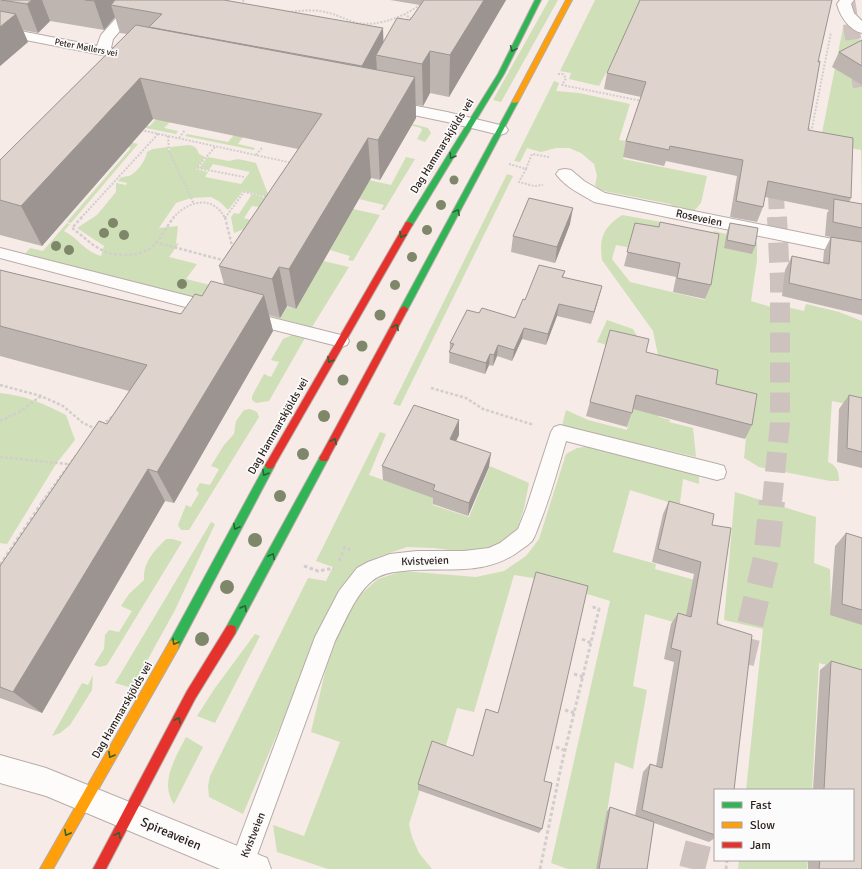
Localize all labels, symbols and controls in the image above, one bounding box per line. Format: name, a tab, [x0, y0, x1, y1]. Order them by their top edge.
street label: Peter Møllers vei	[54, 37, 118, 59]
one-way arrow	[510, 45, 518, 53]
street label: Dag Hammarskjölds vei	[407, 96, 477, 196]
one-way arrow	[449, 152, 456, 159]
street label: Roseveien	[675, 207, 723, 229]
one-way arrow	[452, 209, 459, 216]
one-way arrow	[400, 231, 407, 238]
one-way arrow	[391, 323, 398, 331]
one-way arrow	[328, 356, 335, 363]
street label: Dag Hammarskjölds vei	[245, 375, 311, 477]
one-way arrow	[330, 438, 337, 445]
one-way arrow	[263, 469, 270, 476]
one-way arrow	[233, 523, 241, 530]
one-way arrow	[268, 552, 275, 560]
street label: Kvistveien	[401, 554, 449, 568]
one-way arrow	[239, 605, 247, 612]
one-way arrow	[173, 638, 180, 645]
street label: Dag Hammarskjölds vei	[89, 659, 155, 761]
one-way arrow	[173, 716, 181, 724]
one-way arrow	[108, 751, 115, 758]
legend	[714, 789, 854, 861]
text: Fast	[750, 798, 771, 813]
street label: Kvistveien	[238, 810, 268, 860]
street label: Spireaveien	[138, 814, 204, 854]
text: Slow	[750, 818, 775, 833]
one-way arrow	[64, 829, 71, 836]
one-way arrow	[113, 831, 120, 839]
text: Jam	[750, 838, 771, 853]

